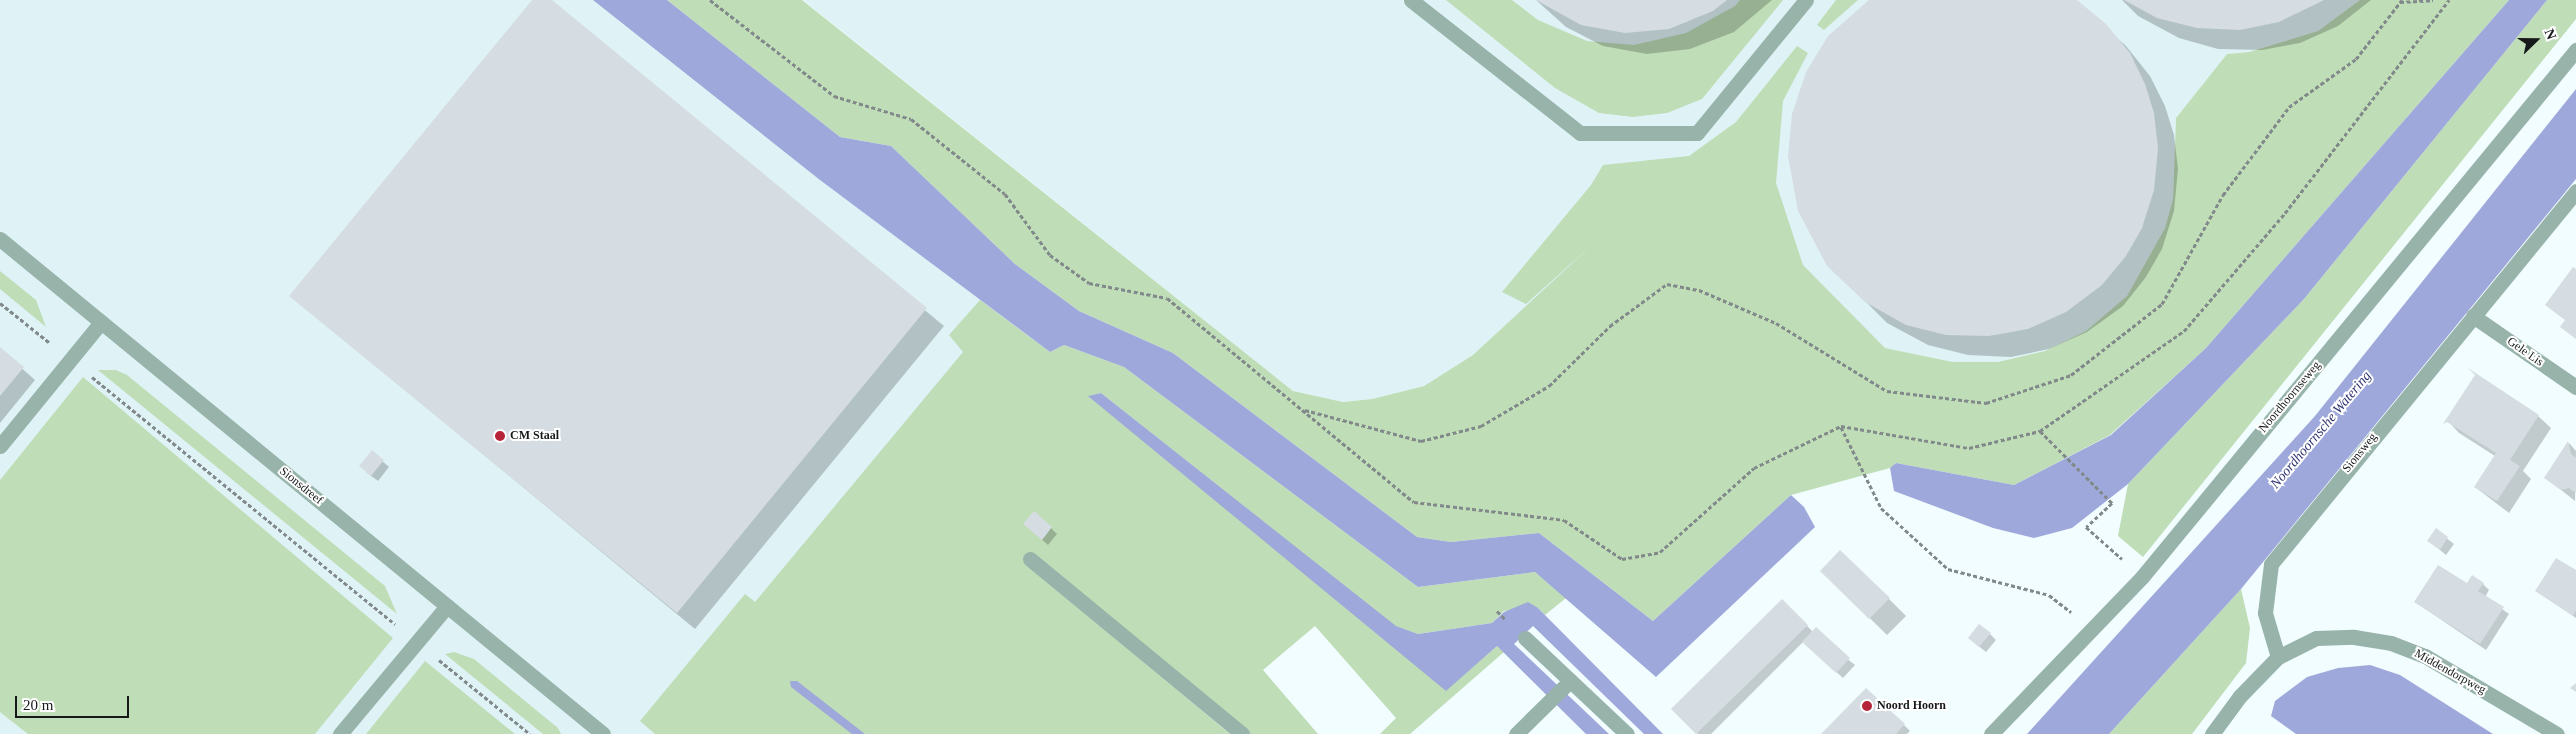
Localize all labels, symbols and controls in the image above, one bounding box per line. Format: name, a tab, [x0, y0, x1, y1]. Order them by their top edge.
north arrow	[2511, 15, 2561, 65]
text: N	[2542, 27, 2559, 42]
street label: Gele Lis	[2504, 334, 2546, 370]
street label: Noordhoornseweg	[2256, 358, 2324, 436]
water label: Noordhoornsche Watering	[2267, 368, 2375, 492]
place label: CM Staal	[510, 429, 559, 443]
marker: CM Staal	[494, 430, 506, 442]
street label: Sionsweg	[2340, 430, 2380, 476]
street label: Sionsdreef	[277, 464, 325, 508]
street label: Middendorpweg	[2412, 646, 2488, 698]
scale bar	[18, 686, 131, 718]
text: 20 m	[23, 697, 53, 713]
place label: Noord Hoorn	[1877, 699, 1946, 713]
marker: Noord Hoorn	[1861, 700, 1873, 712]

